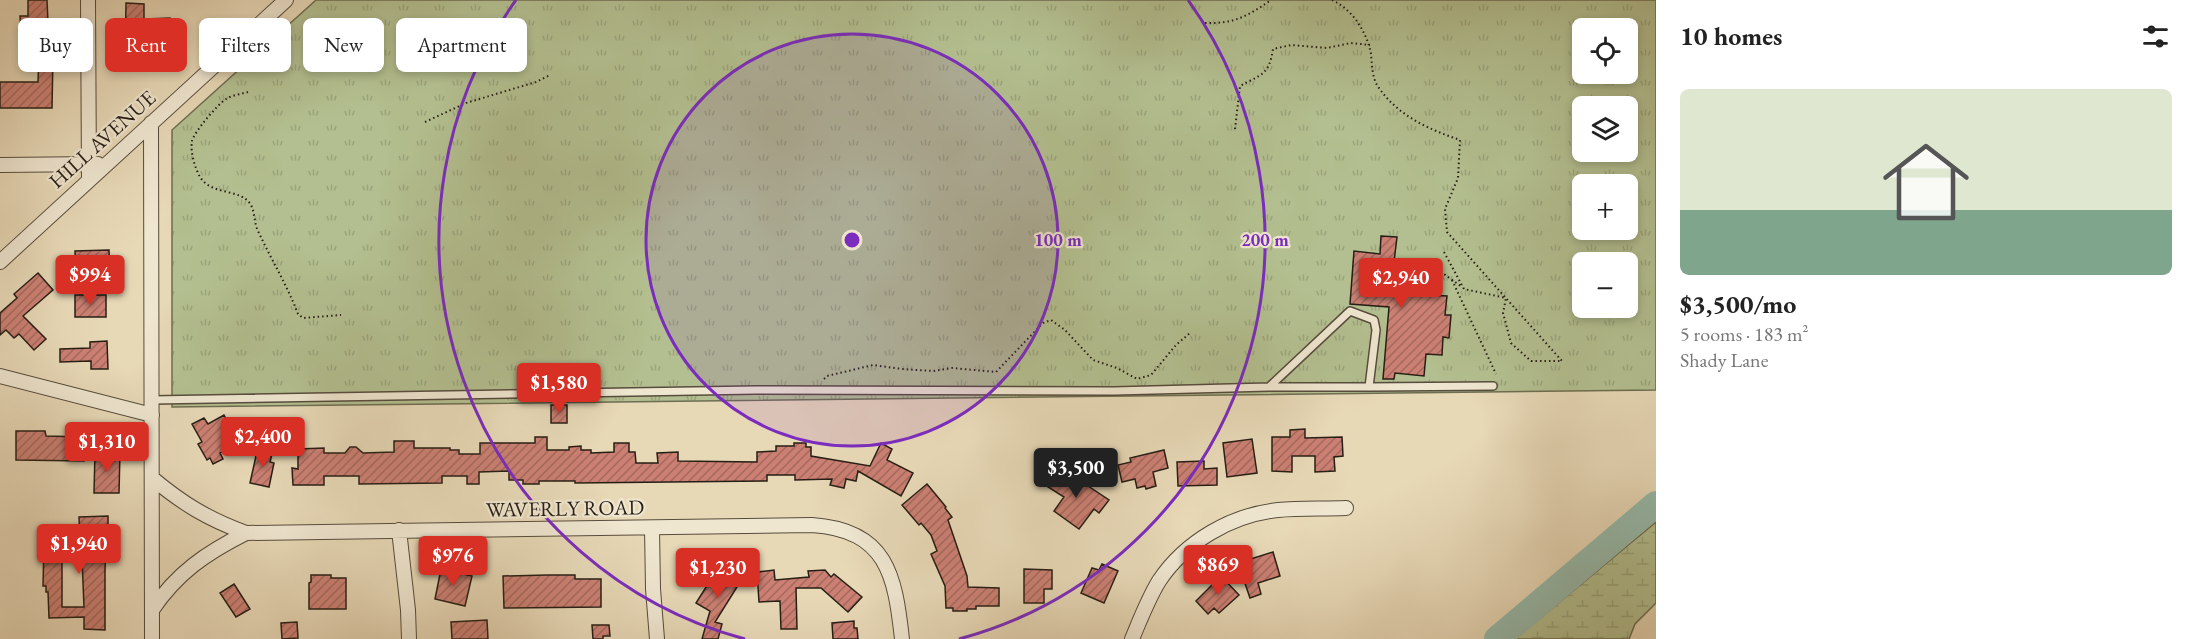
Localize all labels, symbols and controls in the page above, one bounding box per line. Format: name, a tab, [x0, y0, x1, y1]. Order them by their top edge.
chip: Buy	[18, 18, 93, 72]
chip: Rent	[105, 18, 187, 72]
chip: Filters	[199, 18, 291, 72]
chip: New	[303, 18, 384, 72]
chip: Apartment	[396, 18, 527, 72]
map controls	[1572, 18, 1638, 318]
button: locate	[1572, 18, 1638, 84]
text: 10 homes	[1680, 19, 1782, 53]
icon: filters	[2139, 20, 2172, 53]
street label: HILL AVENUE	[43, 84, 161, 194]
button: layers	[1572, 96, 1638, 162]
icon: home	[1872, 128, 1980, 236]
button: +	[1572, 174, 1638, 240]
text: 100 m	[1034, 228, 1082, 251]
text: 200 m	[1241, 228, 1289, 251]
centre of rings	[842, 230, 862, 250]
button: −	[1572, 252, 1638, 318]
pin: $994	[54, 255, 126, 306]
pin: $2,940	[1352, 258, 1450, 309]
text: $994	[70, 261, 110, 287]
text: $2,940	[1373, 264, 1429, 290]
text: $3,500/mo	[1680, 287, 1796, 321]
text: 5 rooms · 183 m²	[1680, 321, 1808, 347]
text: Shady Lane	[1680, 347, 1768, 373]
pin: $1,580	[510, 363, 608, 414]
text: $1,580	[531, 369, 587, 395]
pin: $2,400	[214, 417, 312, 468]
pin: $1,310	[58, 422, 156, 473]
text: $2,400	[235, 423, 291, 449]
text: $1,310	[79, 428, 135, 454]
pin: $3,500	[1027, 448, 1125, 499]
text: $3,500	[1048, 454, 1104, 480]
street label: WAVERLY ROAD	[486, 493, 645, 523]
pin: $1,940	[30, 524, 128, 575]
text: $1,940	[51, 530, 107, 556]
pin: $976	[417, 536, 489, 587]
text: $976	[433, 542, 473, 568]
pin: $869	[1182, 545, 1254, 596]
pin: $1,230	[669, 548, 767, 599]
text: $869	[1198, 551, 1238, 577]
text: $1,230	[690, 554, 746, 580]

